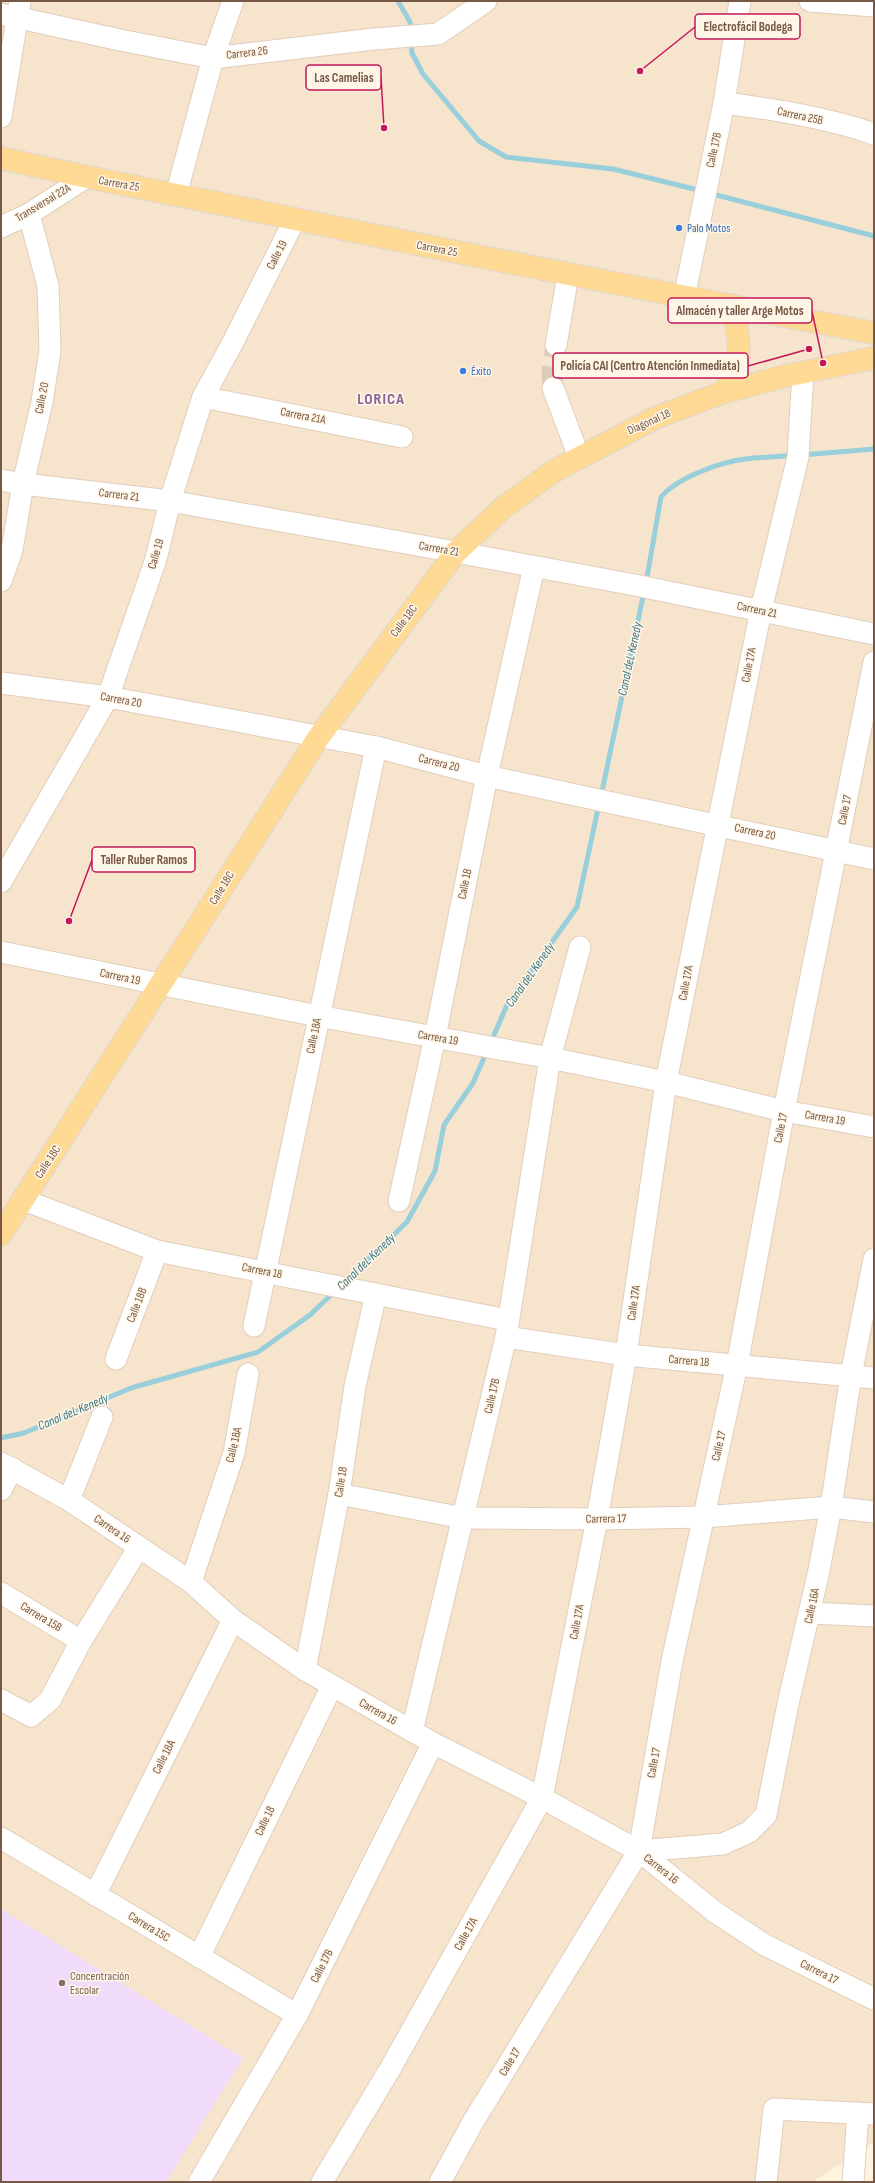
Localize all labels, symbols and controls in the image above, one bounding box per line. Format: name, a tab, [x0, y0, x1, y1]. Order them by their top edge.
callout: Electrofácil Bodega	[695, 14, 800, 39]
text: Electrofácil Bodega	[704, 19, 792, 35]
street label: Carrera 26	[225, 43, 269, 63]
callout: Las Camelias	[306, 65, 381, 90]
text: Las Camelias	[314, 70, 374, 86]
street label: Carrera 25B	[776, 104, 824, 128]
street label: Calle 17B	[703, 131, 725, 169]
street label: Carrera 25	[97, 173, 141, 195]
street label: Transversal 22A	[13, 180, 74, 225]
place label: Palo Motos	[687, 221, 731, 236]
marker: Palo Motos	[674, 223, 684, 233]
street label: Calle 19	[263, 238, 291, 272]
street label: Carrera 25	[415, 238, 459, 260]
callout: Almacén y taller Arge Motos	[668, 298, 812, 323]
text: Almacén y taller Arge Motos	[675, 303, 804, 319]
callout: Policía CAI (Centro Atención Inmediata)	[553, 353, 748, 378]
text: Policía CAI (Centro Atención Inmediata)	[560, 358, 740, 374]
place label: Éxito	[471, 364, 491, 379]
marker: Éxito	[458, 366, 468, 376]
street label: Calle 20	[32, 381, 52, 415]
district label: LORICA	[357, 390, 405, 409]
street label: Carrera 21A	[279, 404, 328, 428]
street label: Diagonal 18	[625, 406, 673, 438]
street label: Carrera 21	[98, 485, 141, 505]
street label: Calle 19	[145, 537, 167, 571]
street label: Carrera 21	[418, 538, 461, 560]
street label: Carrera 21	[736, 598, 779, 622]
street label: Calle 18C	[387, 602, 421, 640]
water label: Canal deL Kenedy	[614, 620, 646, 697]
street label: Calle 17A	[738, 645, 760, 684]
street label: Carrera 20	[99, 689, 143, 711]
street label: Carrera 20	[417, 751, 461, 775]
street label: Calle 17	[835, 793, 855, 826]
street label: Carrera 20	[733, 820, 777, 844]
callout: Taller Ruber Ramos	[92, 847, 195, 872]
text: Taller Ruber Ramos	[100, 852, 188, 868]
street label: Calle 18	[455, 867, 475, 901]
street label: Calle 18C	[206, 868, 238, 908]
water label: Canal deL Kenedy	[502, 939, 559, 1010]
street label: Calle 17A	[675, 963, 697, 1002]
street label: Carrera 19	[98, 965, 142, 989]
street label: Calle 18A	[303, 1016, 325, 1055]
street label: Carrera 19	[416, 1027, 460, 1049]
street label: Carrera 19	[803, 1107, 847, 1129]
street label: Calle 17	[771, 1111, 791, 1144]
street label: Calle 18C	[32, 1142, 64, 1181]
water label: Canal deL Kenedy	[333, 1229, 399, 1294]
street label: Carrera 18	[240, 1260, 284, 1282]
street label: Calle 17A	[624, 1284, 644, 1322]
street label: Calle 18B	[124, 1285, 150, 1325]
street label: Carrera 18	[668, 1352, 710, 1370]
street label: Calle 17B	[481, 1377, 503, 1415]
water label: Canal deL Kenedy	[35, 1390, 112, 1434]
street label: Calle 18A	[223, 1425, 246, 1464]
street label: Calle 17	[708, 1429, 730, 1463]
street label: Calle 18	[331, 1466, 351, 1498]
street label: Carrera 16	[91, 1511, 133, 1547]
street label: Carrera 17	[586, 1511, 627, 1527]
street label: Calle 16A	[801, 1586, 823, 1625]
street label: Carrera 15B	[17, 1599, 65, 1635]
street label: Calle 17A	[566, 1602, 588, 1641]
street label: Carrera 16	[356, 1696, 400, 1728]
street label: Calle 18A	[149, 1737, 179, 1776]
street label: Calle 17	[644, 1747, 664, 1779]
street label: Calle 18	[251, 1804, 279, 1838]
street label: Carrera 16	[640, 1850, 682, 1888]
street label: Carrera 15C	[125, 1909, 173, 1945]
street label: Calle 17A	[451, 1914, 482, 1953]
street label: Calle 17B	[307, 1947, 337, 1985]
street label: Carrera 17	[798, 1956, 841, 1988]
place label: Concentración Escolar	[70, 1969, 129, 1998]
marker: Concentración Escolar	[57, 1978, 67, 1988]
street label: Calle 17	[496, 2045, 524, 2079]

